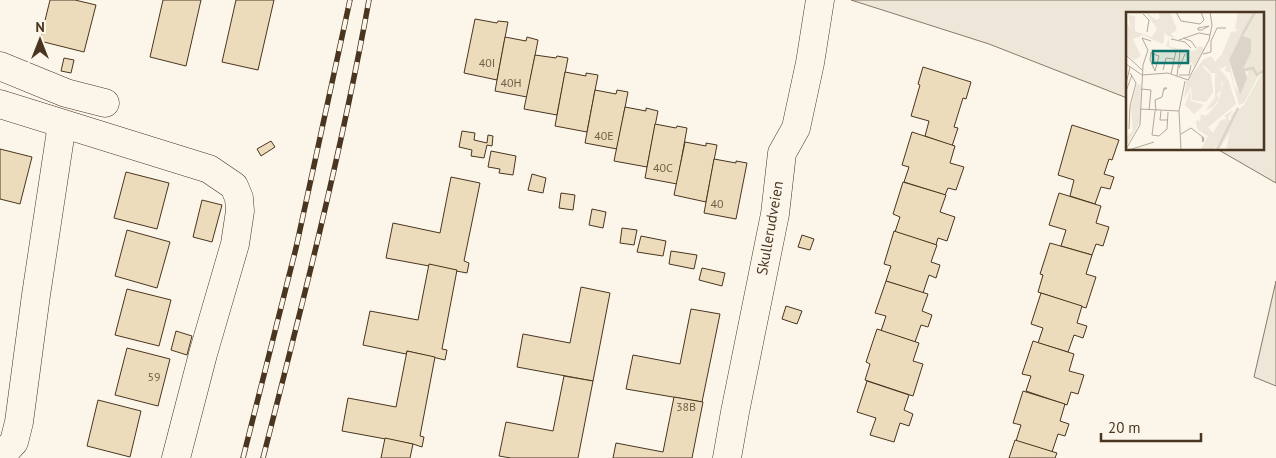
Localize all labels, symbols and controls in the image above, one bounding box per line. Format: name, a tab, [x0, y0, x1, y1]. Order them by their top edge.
inset map	[1126, 12, 1264, 150]
north arrow	[15, 15, 65, 65]
text: N	[35, 18, 45, 36]
house number: 40I	[479, 55, 495, 70]
house number: 40H	[500, 75, 522, 90]
house number: 40E	[594, 128, 614, 143]
house number: 40C	[653, 160, 673, 175]
street label: Skullerudveien	[752, 179, 787, 277]
house number: 40	[710, 196, 724, 211]
house number: 59	[147, 369, 161, 384]
house number: 38B	[676, 399, 696, 414]
scale bar	[1101, 410, 1201, 442]
text: 20 m	[1108, 418, 1141, 437]

